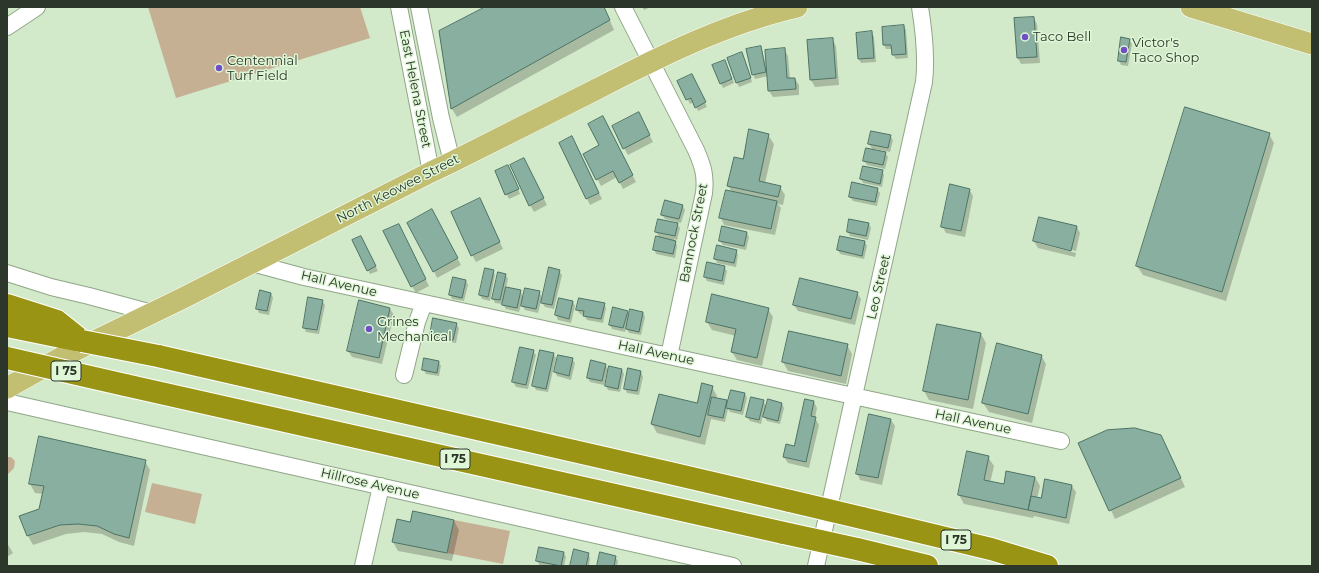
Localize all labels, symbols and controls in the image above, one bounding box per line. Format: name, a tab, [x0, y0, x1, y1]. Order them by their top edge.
street label: East Helena Street	[396, 29, 434, 149]
place label: Taco Bell	[1033, 29, 1091, 45]
marker: Taco Bell	[1020, 32, 1030, 42]
place label: Victor's Taco Shop	[1132, 35, 1199, 66]
marker: Victor's Taco Shop	[1119, 45, 1129, 55]
place label: Centennial Turf Field	[227, 53, 298, 84]
marker: Centennial Turf Field	[214, 63, 224, 73]
street label: North Keowee Street	[334, 151, 462, 227]
street label: Bannock Street	[677, 182, 711, 284]
street label: Leo Street	[864, 253, 894, 321]
street label: Hall Avenue	[299, 268, 379, 300]
place label: Grines Mechanical	[377, 314, 452, 345]
marker: Grines Mechanical	[364, 324, 374, 334]
street label: Hall Avenue	[616, 337, 696, 369]
road number: I 75	[51, 361, 81, 381]
street label: Hall Avenue	[933, 406, 1013, 438]
road number: I 75	[440, 449, 470, 469]
street label: Hillrose Avenue	[319, 465, 421, 503]
road number: I 75	[941, 530, 971, 550]

